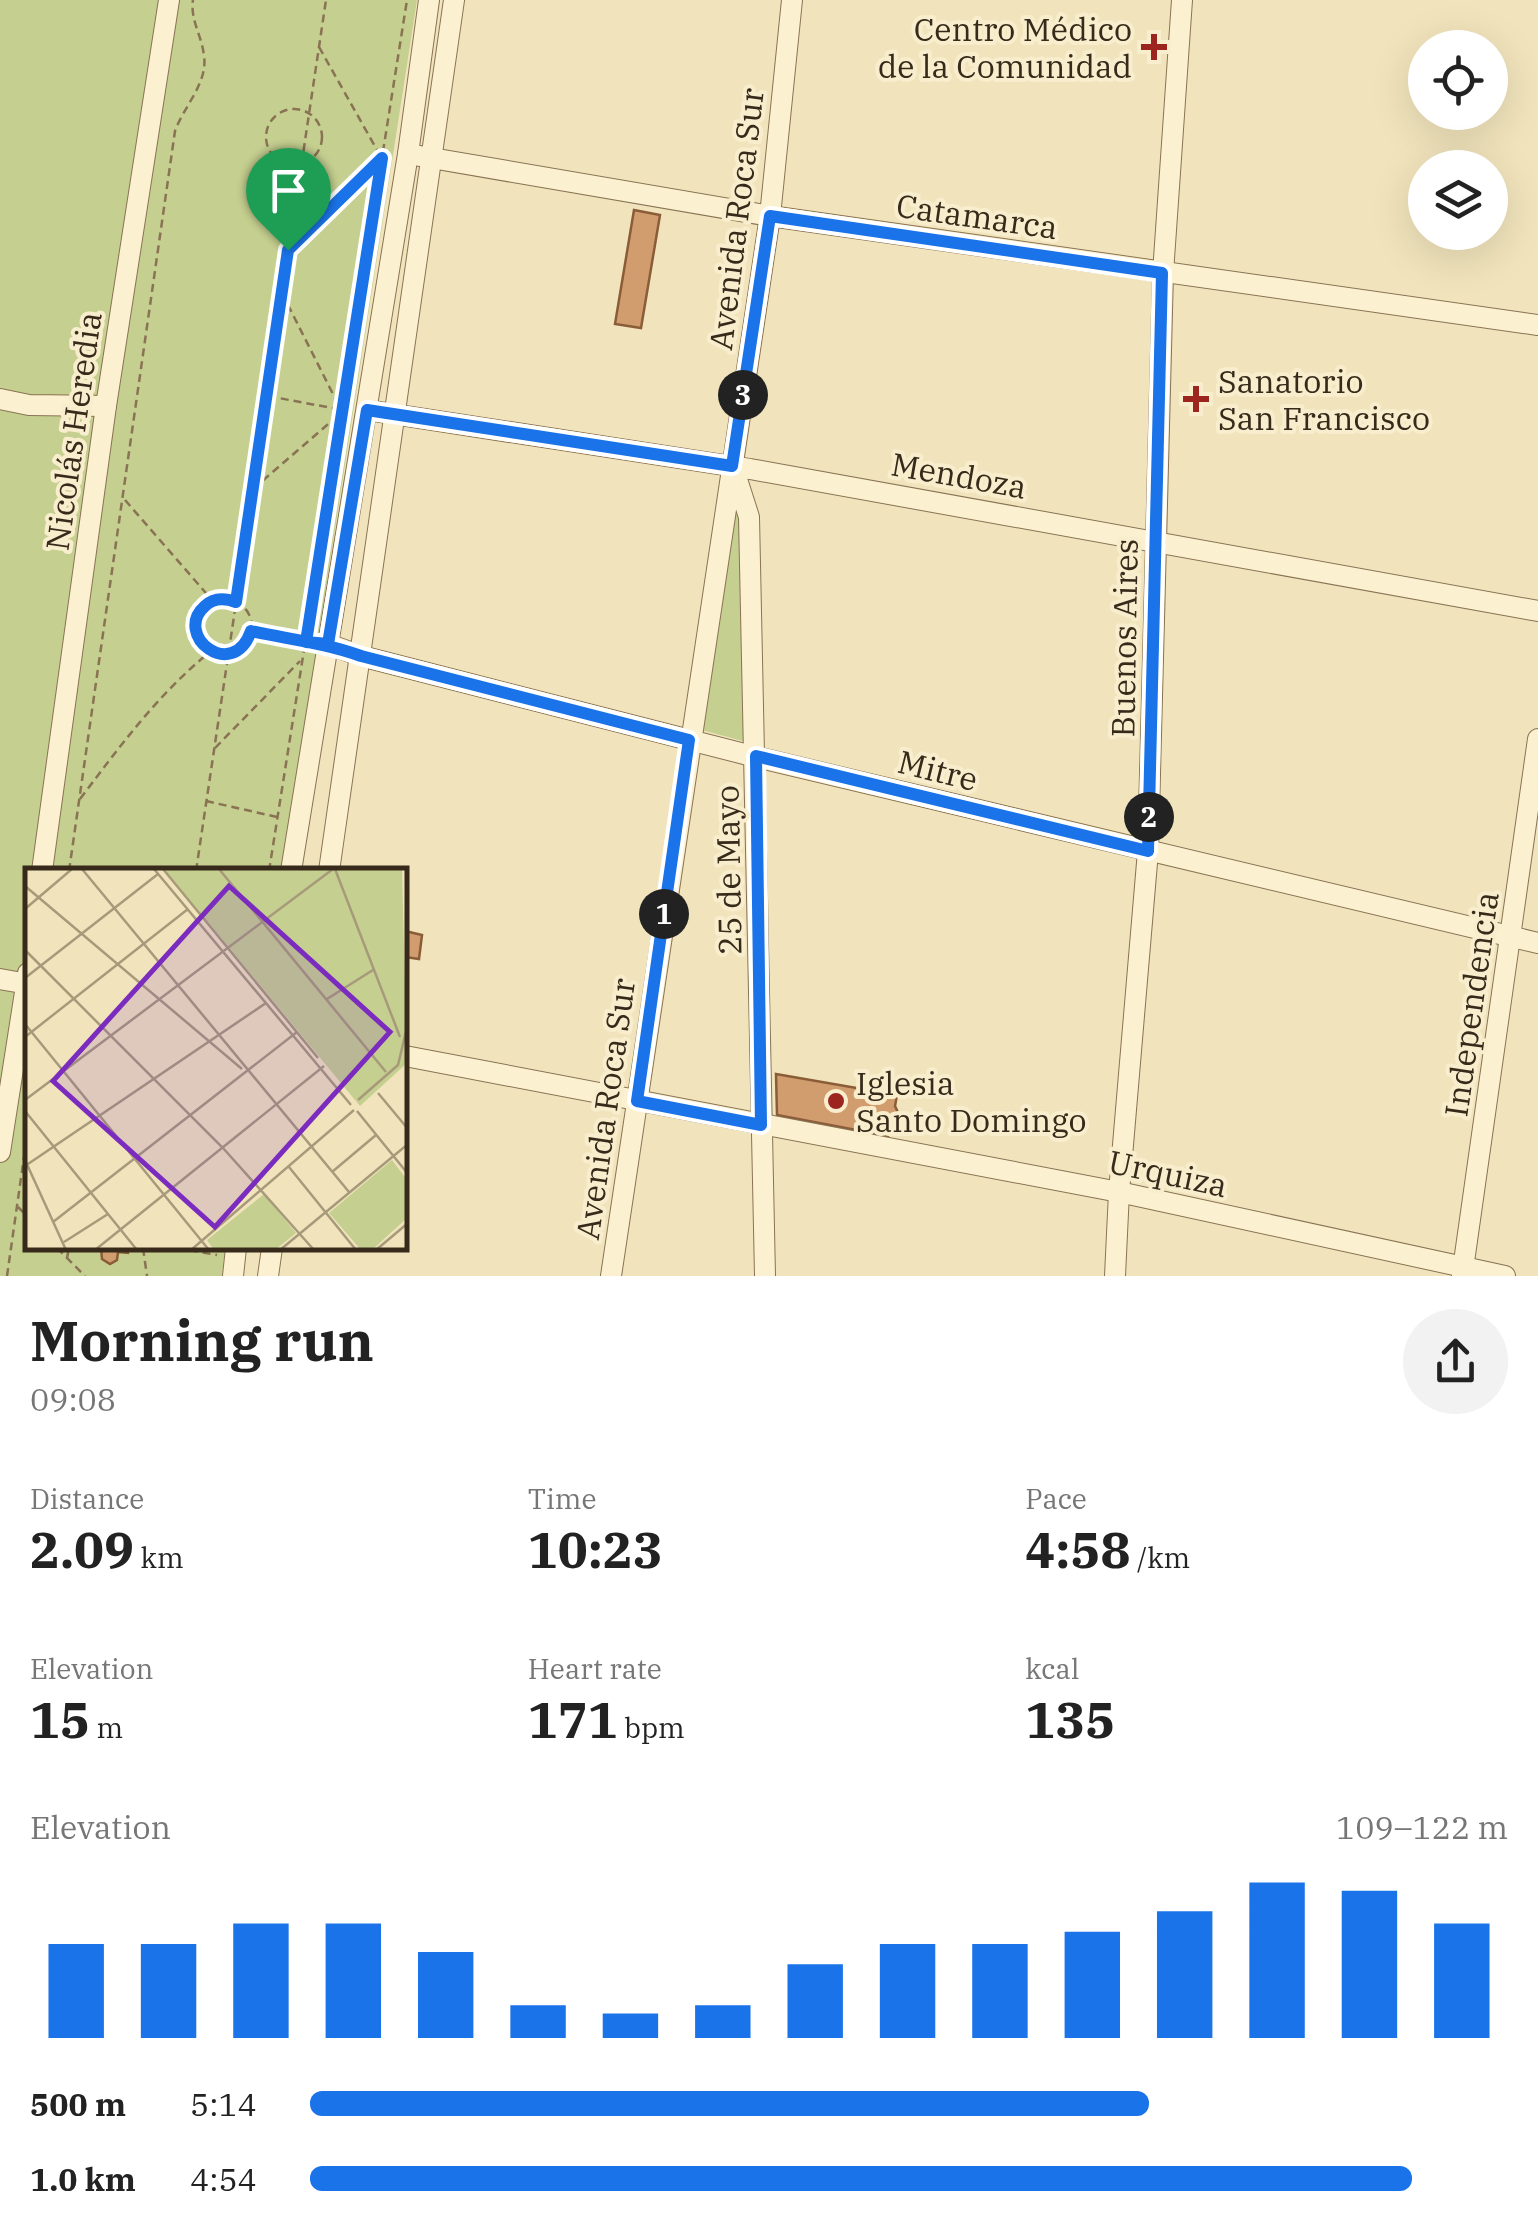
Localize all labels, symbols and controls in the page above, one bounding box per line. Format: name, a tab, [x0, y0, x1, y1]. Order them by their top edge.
place label: Centro Médico de la Comunidad	[878, 8, 1132, 87]
map controls	[1408, 30, 1508, 250]
button: locate	[1408, 30, 1508, 130]
marker: Centro Médico de la Comunidad	[1141, 34, 1167, 60]
street label: Avenida Roca Sur	[699, 86, 773, 352]
pin	[246, 148, 331, 251]
button: layers	[1408, 150, 1508, 250]
icon: arrive	[261, 163, 316, 218]
street label: Catamarca	[894, 184, 1060, 248]
street label: Nicolás Heredia	[35, 309, 111, 553]
place label: Sanatorio San Francisco	[1218, 360, 1430, 439]
pin: 3	[718, 370, 768, 420]
text: 3	[735, 376, 751, 413]
marker: Sanatorio San Francisco	[1183, 386, 1209, 412]
street label: Mendoza	[888, 442, 1030, 508]
street label: Buenos Aires	[1101, 538, 1147, 738]
street label: Mitre	[894, 740, 982, 800]
street label: 25 de Mayo	[706, 785, 750, 955]
pin: 2	[1124, 792, 1174, 842]
text: 2	[1141, 798, 1157, 835]
inset map	[25, 868, 408, 1251]
pin: 1	[639, 889, 689, 939]
street label: Independencia	[1434, 889, 1508, 1119]
text: 1	[656, 895, 672, 932]
street label: Avenida Roca Sur	[566, 976, 644, 1242]
place label: Iglesia Santo Domingo	[856, 1062, 1086, 1141]
marker: Iglesia Santo Domingo	[825, 1090, 847, 1112]
street label: Urquiza	[1105, 1140, 1231, 1206]
text: Morning run	[30, 1305, 374, 1376]
button: share	[1403, 1309, 1508, 1414]
text: 09:08	[30, 1378, 116, 1420]
text: Distance	[30, 1480, 144, 1517]
text: Time	[528, 1480, 596, 1517]
text: Pace	[1025, 1480, 1087, 1517]
text: 2.09	[30, 1517, 134, 1582]
text: 10:23	[528, 1517, 663, 1582]
text: 4:58	[1025, 1517, 1130, 1582]
text: km	[134, 1539, 184, 1576]
text: /km	[1130, 1539, 1190, 1576]
text: Elevation	[30, 1650, 153, 1687]
text: Heart rate	[528, 1650, 662, 1687]
text: kcal	[1025, 1650, 1079, 1687]
text: 15	[30, 1687, 90, 1752]
text: 171	[528, 1687, 618, 1752]
text: 135	[1025, 1687, 1115, 1752]
text: m	[90, 1709, 123, 1746]
text: bpm	[618, 1709, 685, 1746]
text: Elevation	[30, 1806, 171, 1848]
text: 109–122 m	[1336, 1806, 1508, 1848]
text: 500 m	[30, 2083, 126, 2125]
text: 5:14	[190, 2083, 257, 2125]
text: 1.0 km	[30, 2158, 136, 2200]
text: 4:54	[190, 2158, 257, 2200]

